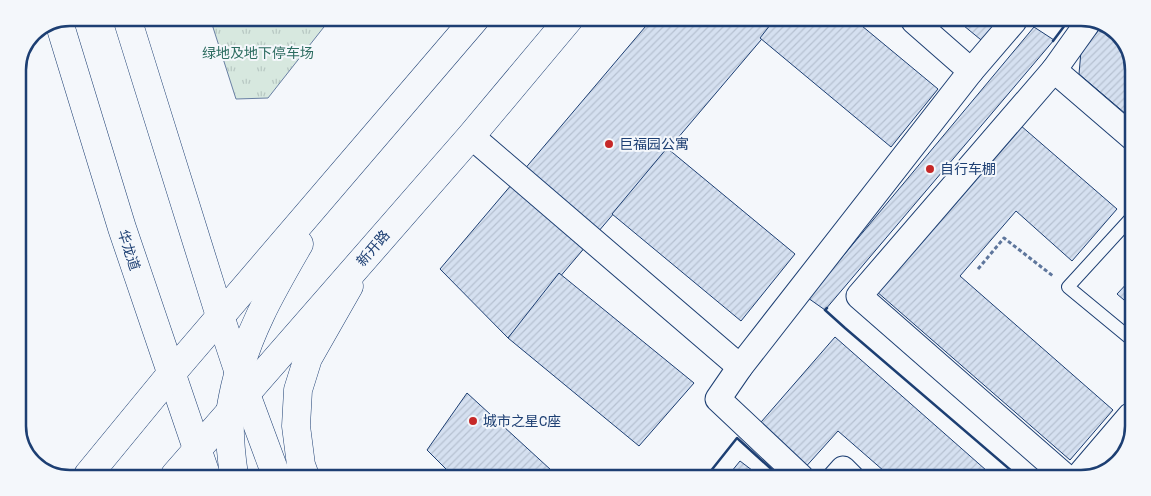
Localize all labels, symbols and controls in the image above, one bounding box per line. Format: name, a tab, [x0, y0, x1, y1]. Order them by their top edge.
park label: 绿地及地下停车场	[202, 44, 314, 62]
place label: 巨福园公寓	[619, 135, 689, 153]
marker: 巨福园公寓	[603, 138, 615, 150]
place label: 自行车棚	[940, 160, 996, 178]
marker: 自行车棚	[924, 163, 936, 175]
street label: 新开路	[352, 226, 394, 270]
street label: 华龙道	[114, 227, 144, 273]
place label: 城市之星C座	[483, 412, 561, 430]
marker: 城市之星C座	[467, 415, 479, 427]

